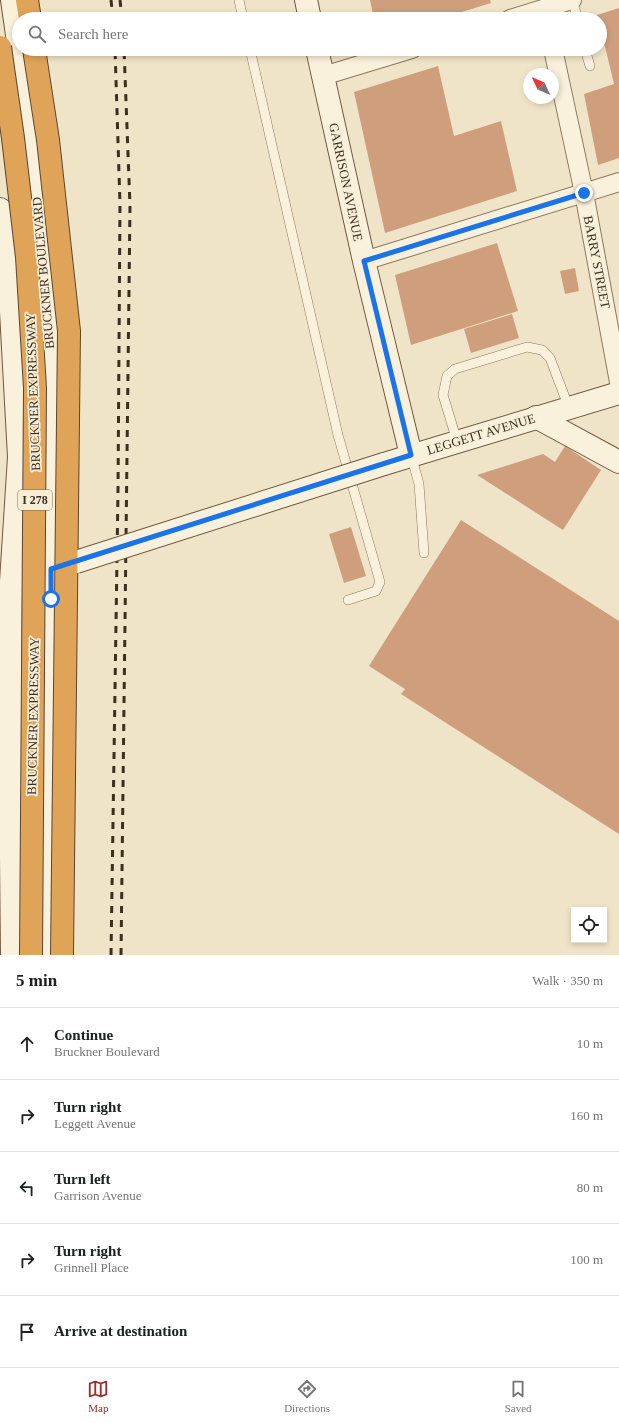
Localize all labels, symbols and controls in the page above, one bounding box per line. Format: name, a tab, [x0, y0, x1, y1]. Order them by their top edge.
search box	[12, 12, 607, 56]
icon: search	[26, 23, 48, 45]
text: Search here	[58, 26, 128, 42]
north arrow	[523, 68, 559, 104]
street label: GARRISON AVENUE	[326, 121, 366, 243]
route end	[575, 184, 593, 202]
street label: BRUCKNER BOULEVARD	[29, 196, 57, 350]
street label: BARRY STREET	[581, 214, 613, 310]
street label: BRUCKNER EXPRESSWAY	[23, 312, 43, 471]
street label: LEGGETT AVENUE	[425, 410, 537, 458]
road number: I 278	[18, 490, 52, 510]
route start	[42, 590, 60, 608]
street label: BRUCKNER EXPRESSWAY	[24, 636, 42, 795]
map controls	[571, 907, 607, 943]
button: locate	[571, 907, 607, 943]
text: 5 min	[16, 971, 57, 990]
text: Walk · 350 m	[532, 973, 603, 988]
text: Continue	[54, 1027, 113, 1043]
icon: ahead	[16, 1033, 38, 1055]
text: 10 m	[577, 1036, 603, 1051]
text: Bruckner Boulevard	[54, 1044, 160, 1059]
text: Turn right	[54, 1099, 121, 1115]
icon: right	[16, 1105, 38, 1127]
text: 160 m	[570, 1108, 603, 1123]
text: Leggett Avenue	[54, 1116, 136, 1131]
text: Turn left	[54, 1171, 111, 1187]
icon: left	[16, 1177, 38, 1199]
text: 80 m	[577, 1180, 603, 1195]
text: Garrison Avenue	[54, 1188, 141, 1203]
text: Turn right	[54, 1243, 121, 1259]
icon: right	[16, 1249, 38, 1271]
text: 100 m	[570, 1252, 603, 1267]
text: Grinnell Place	[54, 1260, 129, 1275]
icon: arrive	[16, 1321, 38, 1343]
text: Arrive at destination	[54, 1323, 187, 1339]
tab: Map	[87, 1378, 109, 1414]
tab: Directions	[284, 1378, 330, 1414]
tab: Saved	[505, 1378, 532, 1414]

